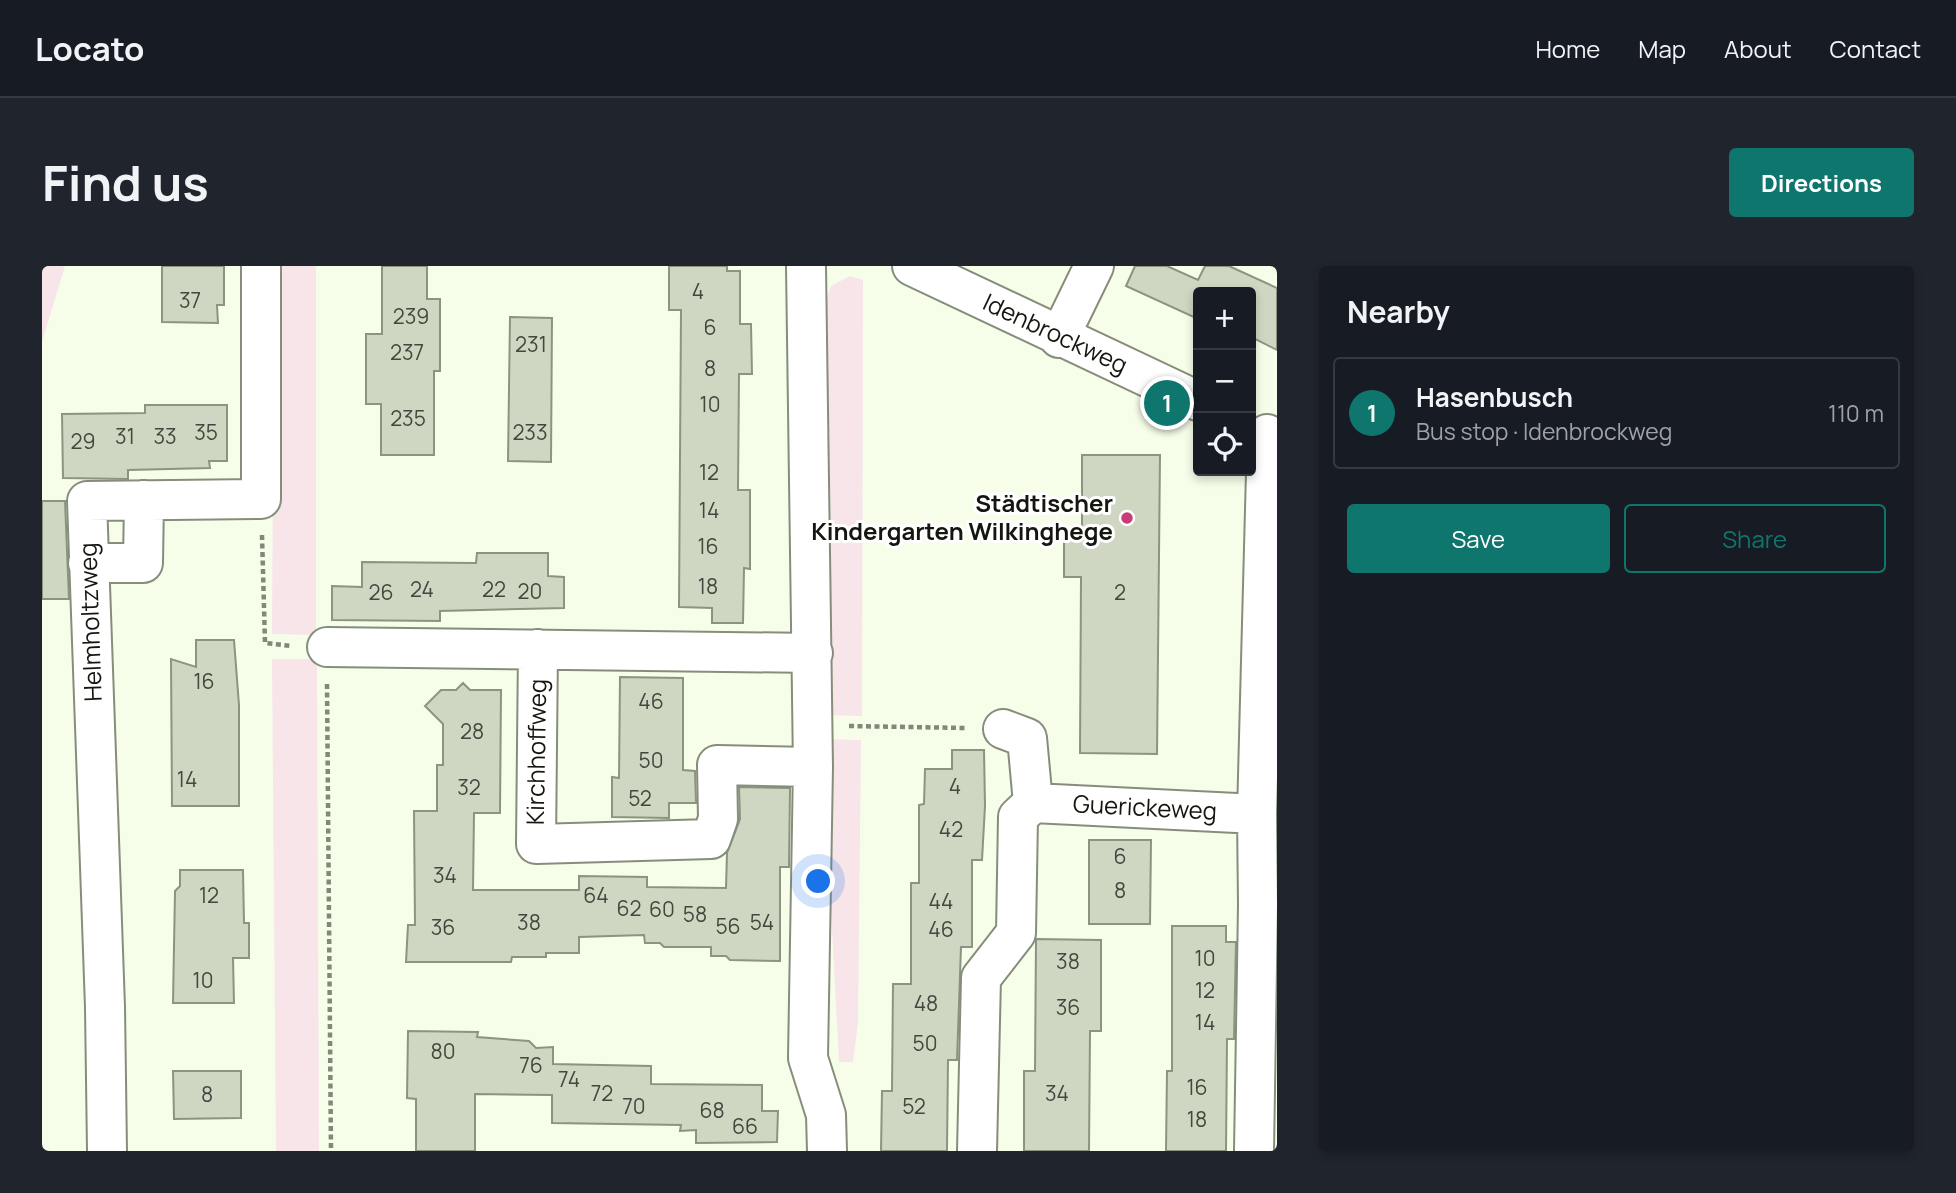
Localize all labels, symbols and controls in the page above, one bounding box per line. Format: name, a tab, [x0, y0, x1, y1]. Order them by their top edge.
text: Locato	[35, 26, 145, 71]
text: Home	[1535, 32, 1600, 65]
text: Map	[1638, 32, 1686, 65]
text: About	[1724, 32, 1792, 65]
text: Contact	[1830, 32, 1921, 65]
button: Directions	[1729, 148, 1914, 217]
text: Find us	[42, 149, 209, 216]
house number: 4	[692, 277, 704, 305]
street label: Idenbrockweg	[978, 285, 1133, 381]
house number: 37	[179, 286, 201, 314]
map controls	[1193, 287, 1256, 476]
button: +	[1193, 287, 1256, 350]
text: Nearby	[1347, 291, 1450, 332]
house number: 239	[393, 302, 429, 330]
house number: 6	[703, 313, 717, 341]
house number: 231	[515, 330, 547, 358]
house number: 237	[390, 338, 424, 366]
button: −	[1193, 350, 1256, 413]
house number: 8	[704, 354, 716, 382]
pin: 1	[1144, 377, 1190, 429]
text: Hasenbusch	[1416, 379, 1573, 415]
house number: 10	[700, 390, 721, 418]
text: 1	[1367, 397, 1377, 429]
text: 110 m	[1828, 397, 1884, 429]
house number: 235	[390, 404, 426, 432]
button: locate	[1193, 413, 1256, 476]
text: Bus stop · Idenbrockweg	[1416, 415, 1672, 447]
house number: 35	[194, 418, 218, 446]
house number: 233	[512, 418, 548, 446]
house number: 31	[115, 422, 135, 450]
house number: 33	[153, 422, 177, 450]
house number: 29	[70, 427, 96, 455]
house number: 12	[699, 458, 719, 486]
place label: Städtischer Kindergarten Wilkinghege	[811, 486, 1113, 547]
house number: 14	[699, 496, 719, 524]
button: Save	[1347, 504, 1610, 573]
button: Share	[1624, 504, 1886, 573]
marker: Städtischer Kindergarten Wilkinghege	[1119, 510, 1135, 526]
house number: 16	[697, 532, 719, 560]
street label: Helmholtzweg	[70, 542, 109, 702]
house number: 18	[698, 572, 718, 600]
house number: 24	[410, 575, 434, 603]
house number: 22	[482, 575, 506, 603]
house number: 20	[518, 577, 542, 605]
house number: 26	[368, 578, 394, 606]
house number: 2	[1114, 578, 1126, 606]
house number: 16	[193, 667, 215, 695]
street label: Kirchhoffweg	[518, 679, 553, 825]
house number: 46	[638, 687, 664, 715]
house number: 28	[460, 717, 484, 745]
house number: 50	[639, 746, 663, 774]
house number: 14	[177, 765, 197, 793]
house number: 4	[949, 772, 961, 800]
house number: 32	[457, 773, 481, 801]
house number: 52	[628, 784, 652, 812]
street label: Guerickeweg	[1072, 786, 1218, 827]
house number: 42	[939, 815, 963, 843]
house number: 6	[1113, 842, 1127, 870]
house number: 34	[433, 861, 457, 889]
your location	[801, 864, 835, 898]
house number: 8	[1114, 876, 1126, 904]
house number: 12	[199, 881, 219, 909]
house number: 64	[583, 881, 609, 909]
house number: 44	[929, 887, 953, 915]
house number: 62	[616, 894, 642, 922]
house number: 60	[649, 895, 675, 923]
house number: 58	[683, 900, 707, 928]
house number: 38	[517, 908, 541, 936]
house number: 54	[750, 908, 774, 936]
house number: 56	[715, 912, 741, 940]
house number: 36	[431, 913, 455, 941]
house number: 46	[928, 915, 954, 943]
house number: 10	[1195, 944, 1216, 972]
house number: 38	[1056, 947, 1080, 975]
house number: 10	[193, 966, 214, 994]
house number: 12	[1195, 976, 1215, 1004]
house number: 48	[914, 989, 938, 1017]
house number: 36	[1056, 993, 1080, 1021]
house number: 14	[1195, 1008, 1215, 1036]
house number: 50	[913, 1029, 937, 1057]
house number: 80	[430, 1037, 456, 1065]
house number: 76	[519, 1051, 543, 1079]
house number: 74	[558, 1065, 580, 1093]
house number: 16	[1186, 1073, 1208, 1101]
house number: 72	[591, 1079, 613, 1107]
house number: 34	[1045, 1079, 1069, 1107]
house number: 8	[201, 1080, 213, 1108]
house number: 70	[622, 1092, 646, 1120]
house number: 52	[902, 1092, 926, 1120]
house number: 68	[699, 1096, 725, 1124]
house number: 18	[1187, 1105, 1207, 1133]
house number: 66	[732, 1112, 758, 1140]

